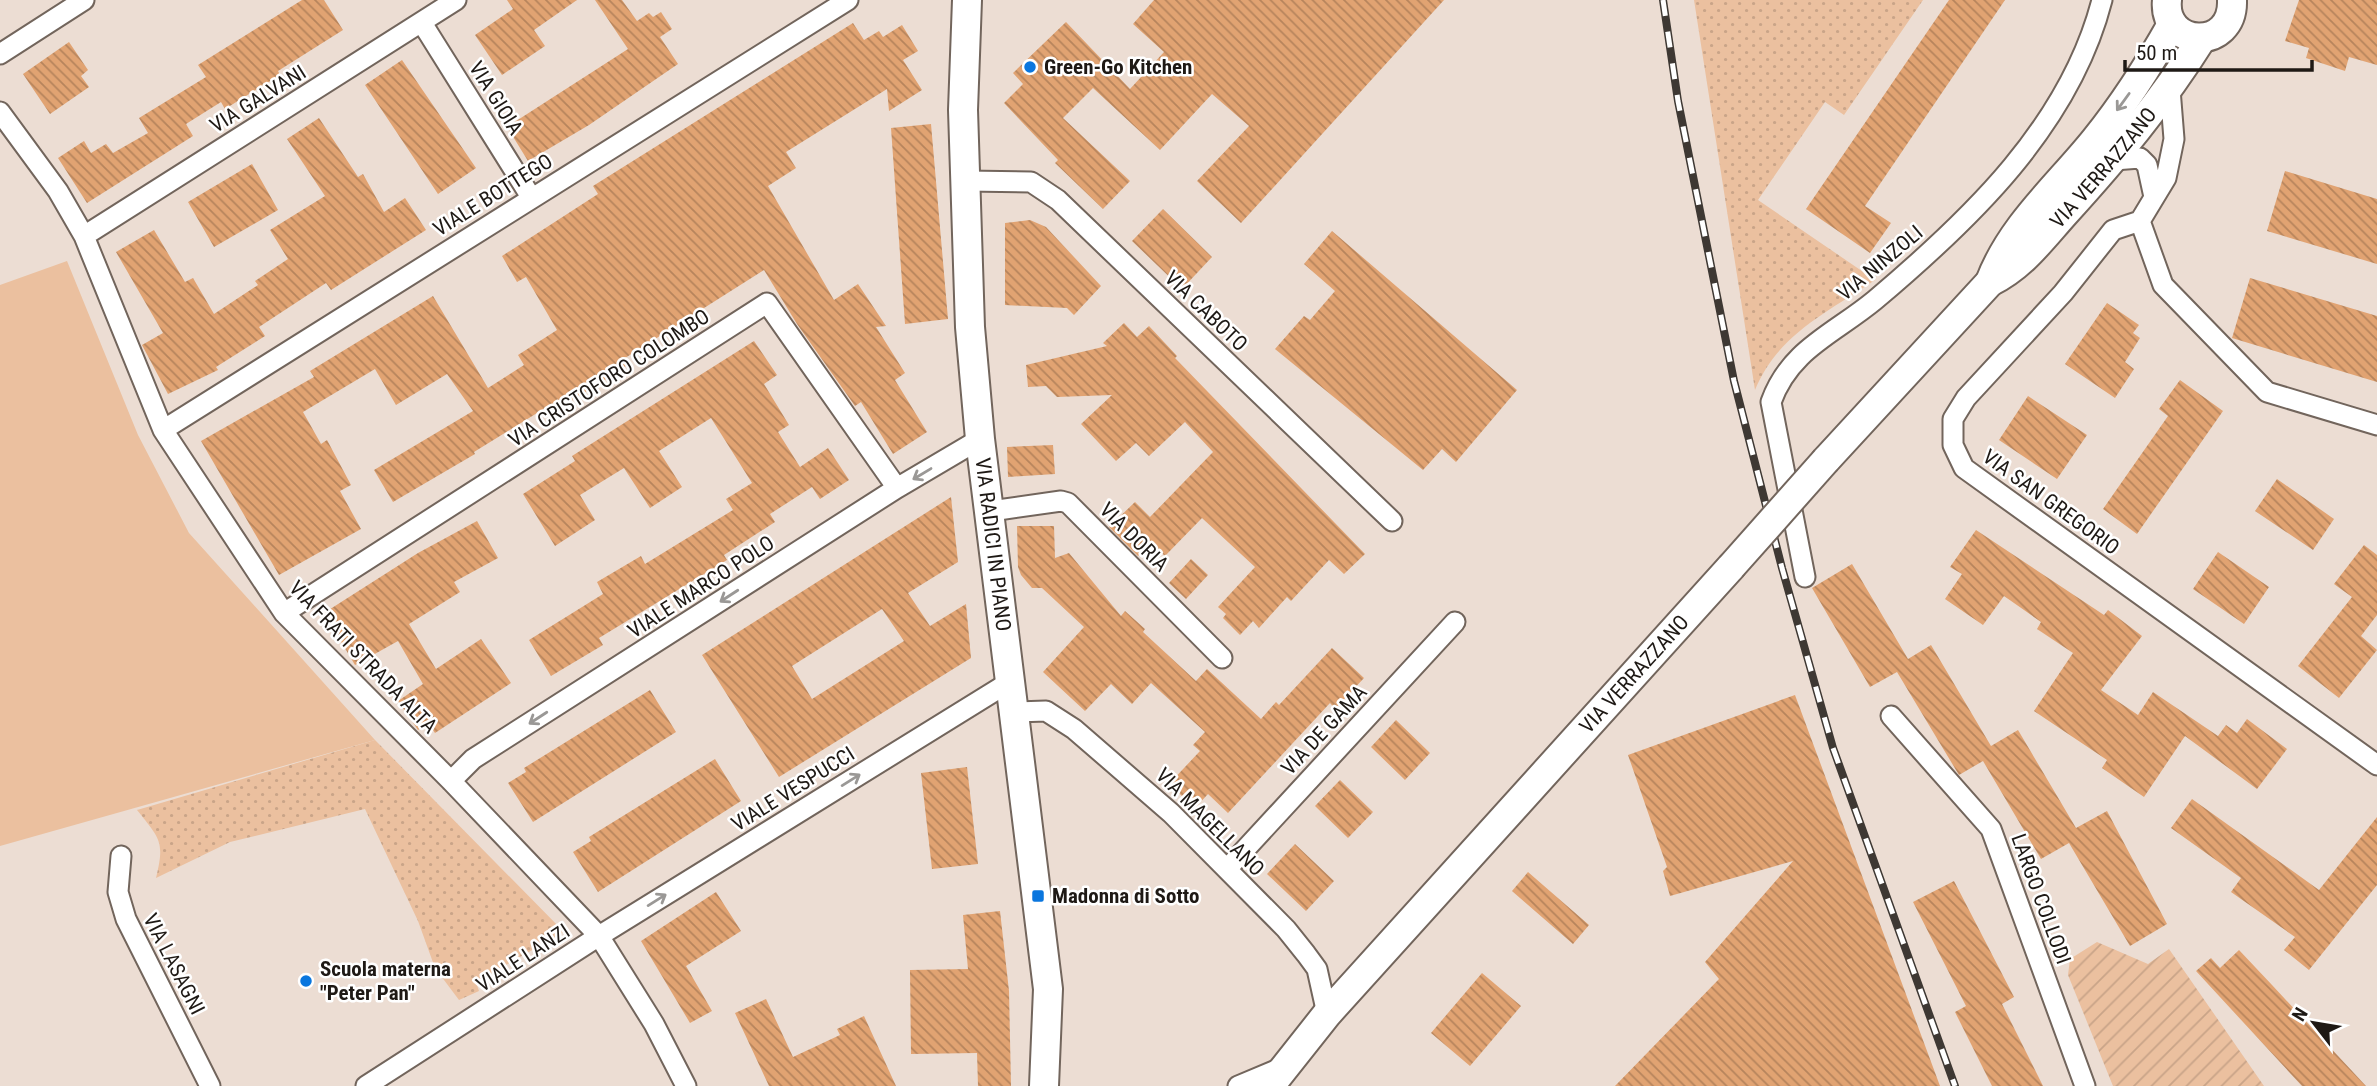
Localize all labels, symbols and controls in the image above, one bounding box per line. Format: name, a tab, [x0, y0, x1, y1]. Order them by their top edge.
scale bar	[2125, 28, 2312, 72]
text: 50 m	[2136, 41, 2177, 65]
place label: Green-Go Kitchen	[1044, 55, 1192, 79]
street label: VIA GIOIA	[464, 57, 528, 139]
marker: Green-Go Kitchen	[1022, 59, 1038, 75]
street label: VIA GALVANI	[206, 60, 310, 138]
one-way arrow	[2116, 92, 2130, 111]
street label: VIA VERRAZZANO	[2045, 103, 2161, 233]
street label: VIALE BOTTEGO	[429, 149, 557, 241]
street label: VIA NINZOLI	[1832, 220, 1928, 306]
street label: VIA CABOTO	[1160, 266, 1252, 356]
street label: VIA CRISTOFORO COLOMBO	[504, 304, 714, 452]
street label: VIA SAN GREGORIO	[1978, 444, 2124, 560]
street label: VIA RADICI IN PIANO	[970, 456, 1016, 633]
one-way arrow	[912, 467, 932, 481]
street label: VIA DORIA	[1095, 498, 1173, 576]
street label: VIALE MARCO POLO	[623, 531, 779, 643]
street label: VIA FRATI STRADA ALTA	[284, 576, 442, 738]
one-way arrow	[720, 589, 740, 603]
street label: VIA VERRAZZANO	[1575, 610, 1694, 738]
street label: VIA DE GAMA	[1276, 680, 1372, 780]
one-way arrow	[528, 711, 548, 725]
street label: VIALE VESPUCCI	[727, 742, 859, 836]
street label: VIA MAGELLANO	[1151, 763, 1269, 881]
one-way arrow	[840, 773, 860, 787]
street label: LARGO COLLODI	[2006, 831, 2076, 967]
place label: Madonna di Sotto	[1052, 884, 1199, 908]
marker: Madonna di Sotto	[1030, 888, 1046, 904]
one-way arrow	[647, 893, 667, 907]
street label: VIA LASAGNI	[138, 910, 210, 1018]
street label: VIALE LANZI	[472, 919, 574, 997]
place label: Scuola materna "Peter Pan"	[320, 957, 451, 1005]
marker: Scuola materna "Peter Pan"	[298, 973, 314, 989]
north arrow	[2279, 988, 2349, 1058]
text: N	[2287, 1004, 2313, 1025]

